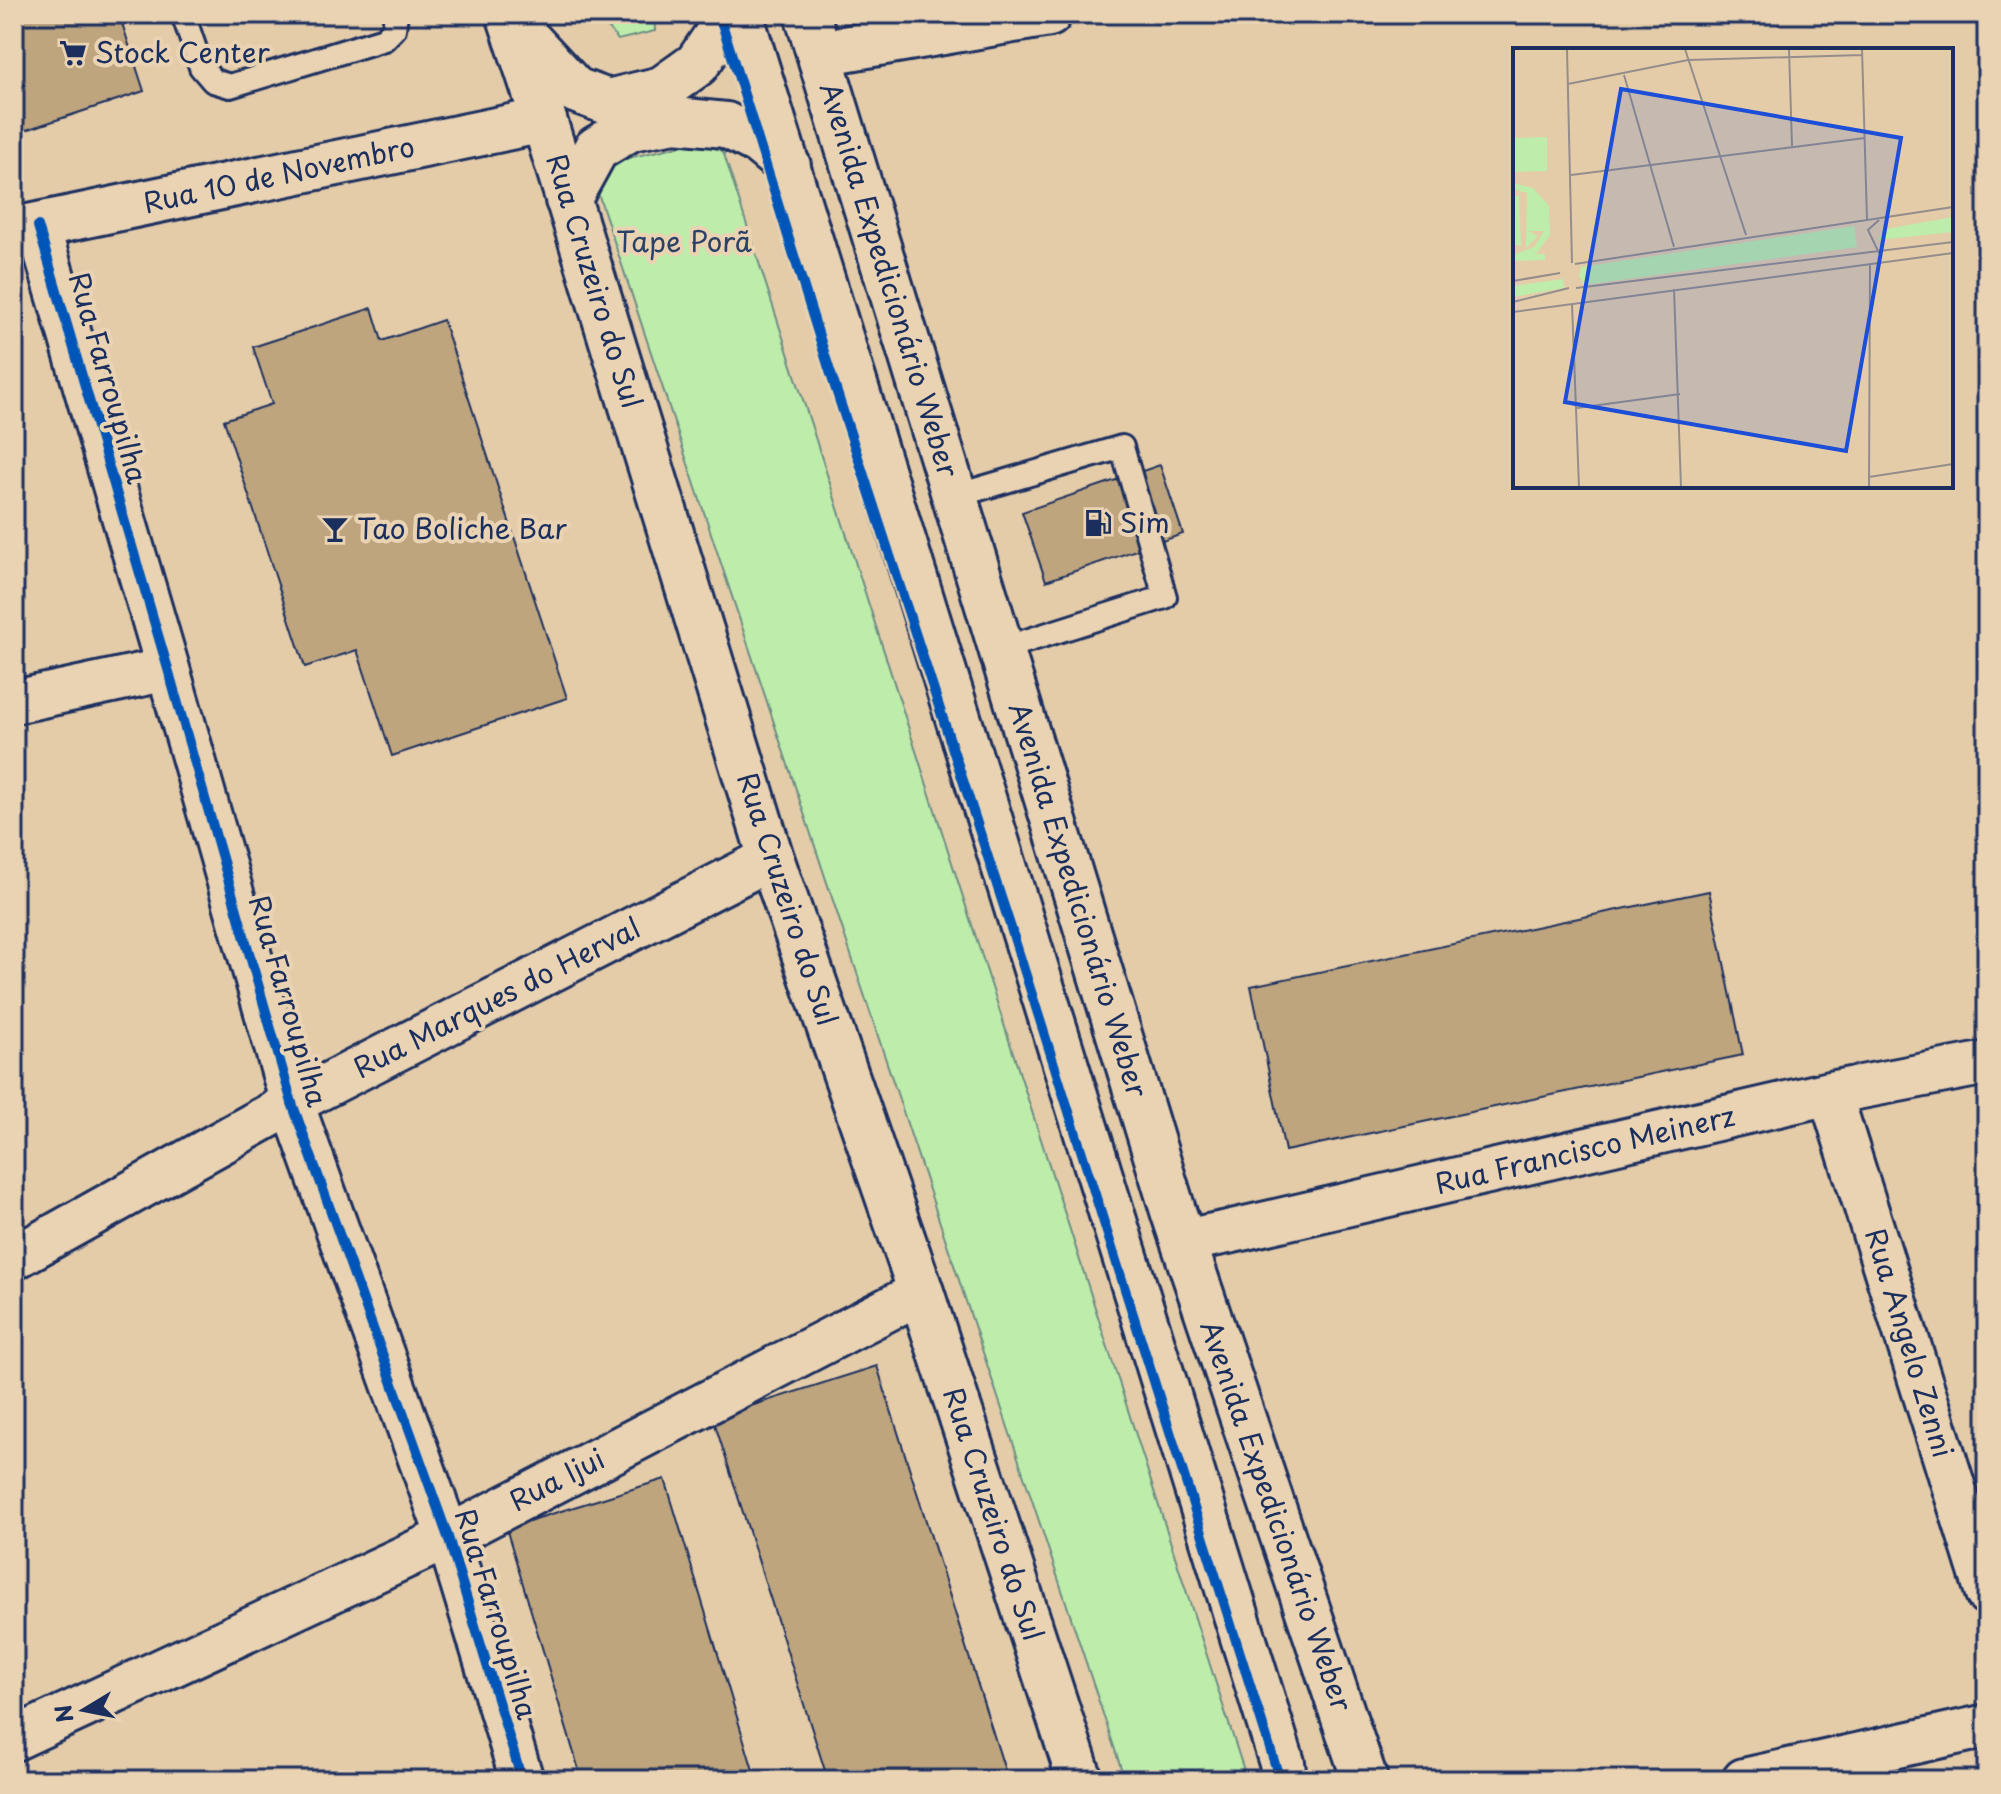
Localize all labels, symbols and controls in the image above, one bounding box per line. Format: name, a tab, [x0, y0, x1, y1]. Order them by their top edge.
place label: Stock Center	[95, 30, 270, 73]
supermarket icon: Stock Center	[58, 38, 88, 68]
inset map	[1513, 48, 1953, 488]
street label: Avenida Expedicionário Weber	[810, 77, 971, 482]
street label: Rua 10 de Novembro	[139, 124, 418, 223]
street label: Rua Cruzeiro do Sul	[536, 148, 655, 413]
park label: Tape Porã	[616, 219, 753, 262]
street label: Rua Farroupilha	[59, 267, 160, 489]
place label: Sim	[1120, 500, 1170, 543]
place label: Tao Boliche Bar	[357, 506, 567, 549]
fuel station icon: Sim	[1083, 508, 1113, 538]
bar icon: Tao Boliche Bar	[320, 514, 350, 544]
street label: Avenida Expedicionário Weber	[999, 697, 1160, 1102]
street label: Rua Cruzeiro do Sul	[727, 766, 850, 1031]
street label: Rua Farroupilha	[239, 890, 340, 1112]
street label: Rua Marques do Herval	[345, 906, 647, 1088]
street label: Rua Francisco Meinerz	[1431, 1093, 1739, 1204]
street label: Rua Angelo Zenni	[1855, 1223, 1966, 1463]
street label: Avenida Expedicionário Weber	[1190, 1314, 1365, 1717]
street label: Rua Cruzeiro do Sul	[933, 1381, 1056, 1646]
street label: Rua Ijui	[501, 1436, 611, 1521]
street label: Rua Farroupilha	[445, 1503, 550, 1725]
north arrow	[44, 1670, 124, 1750]
text: N	[45, 1702, 81, 1725]

